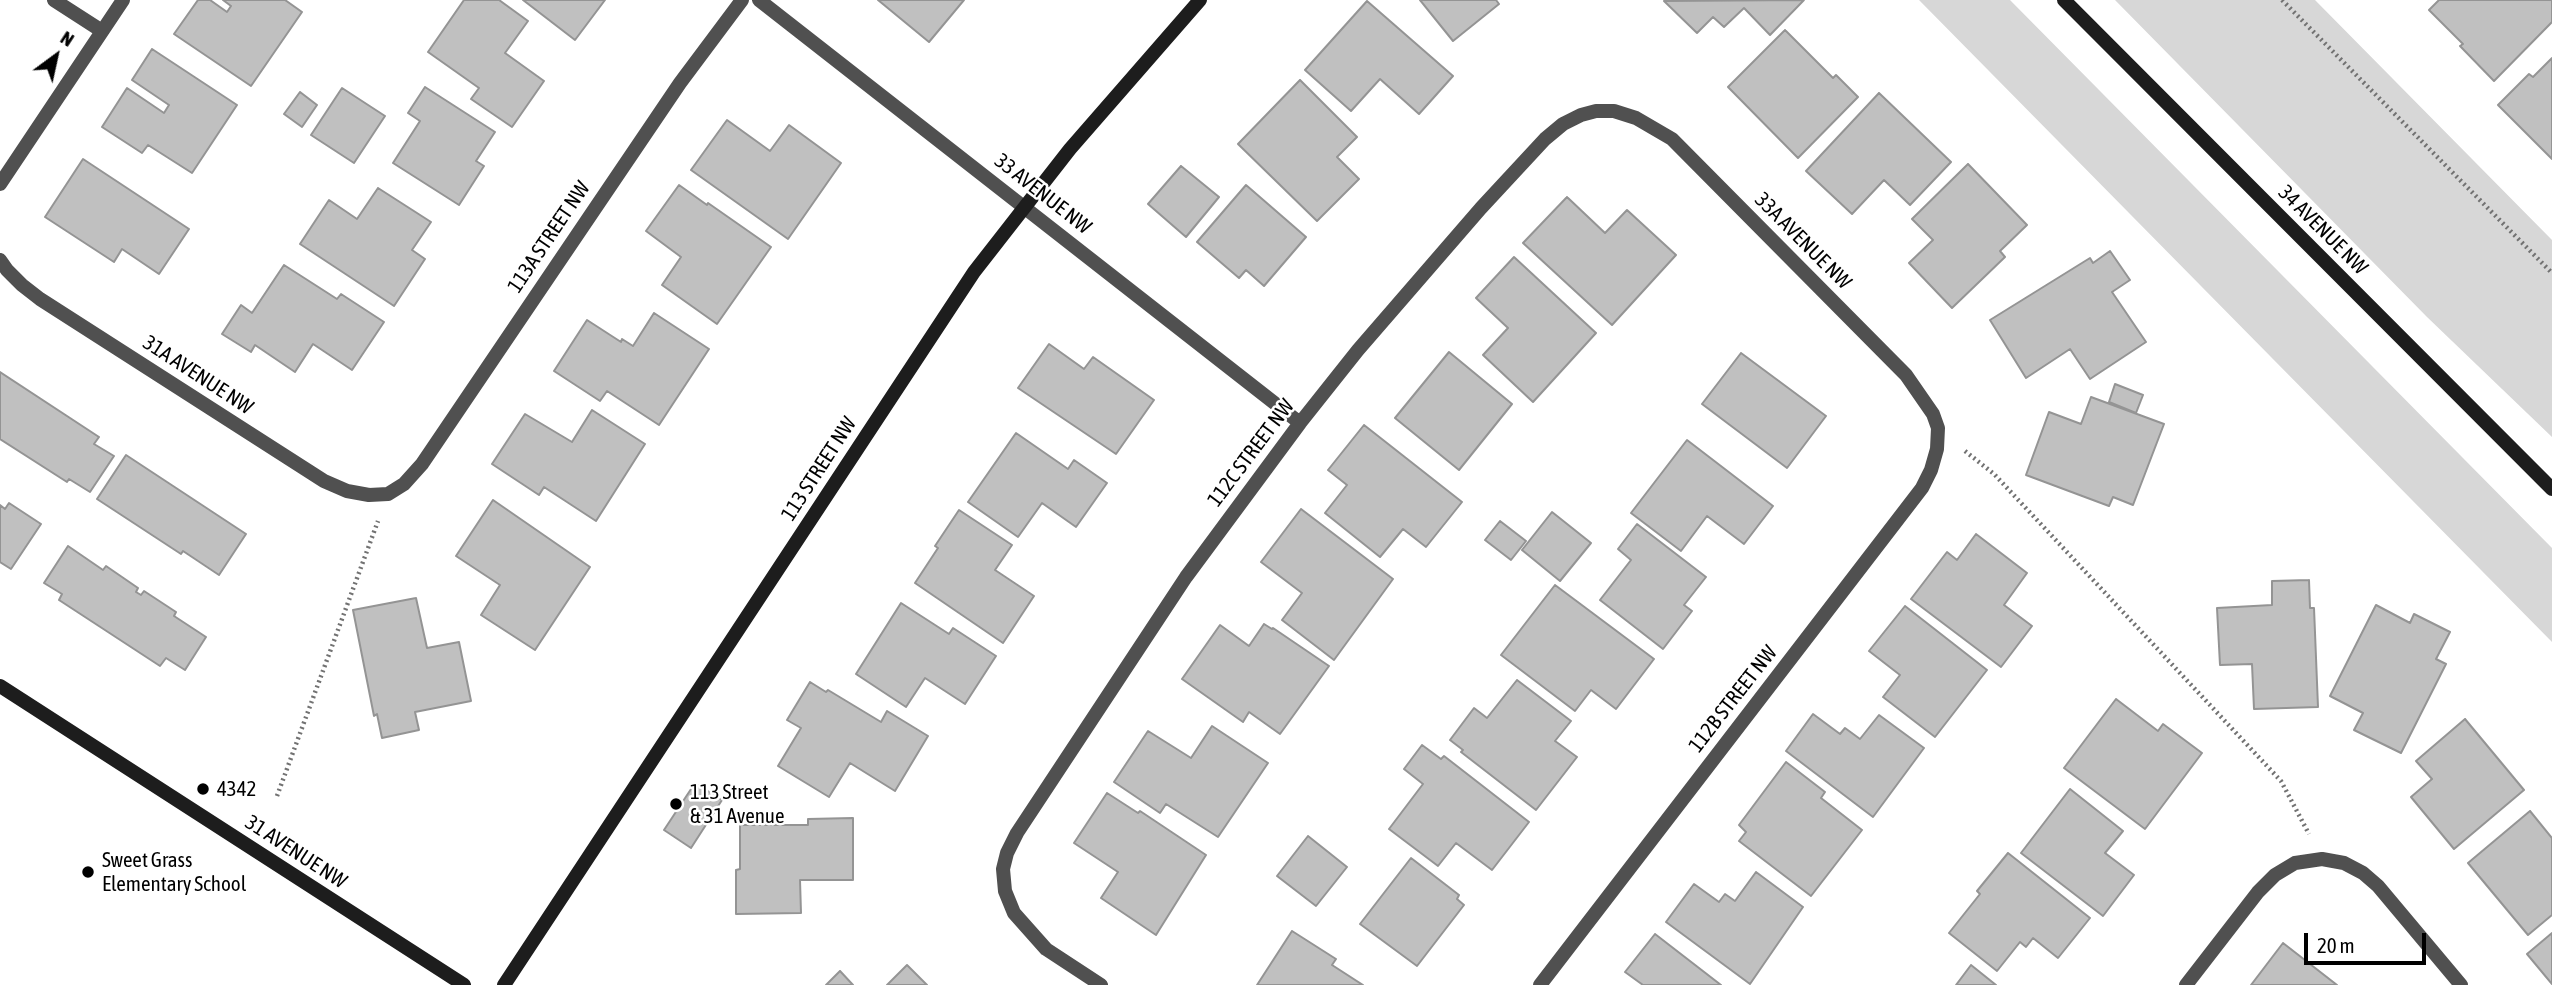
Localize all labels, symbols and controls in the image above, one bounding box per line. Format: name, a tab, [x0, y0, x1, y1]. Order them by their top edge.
north arrow	[21, 21, 91, 91]
text: N	[57, 26, 78, 51]
street label: 33 AVENUE NW	[990, 148, 1096, 240]
street label: 113A STREET NW	[503, 177, 595, 297]
street label: 34 AVENUE NW	[2273, 180, 2373, 280]
street label: 33A AVENUE NW	[1749, 187, 1857, 295]
street label: 31A AVENUE NW	[138, 330, 258, 420]
street label: 112C STREET NW	[1202, 394, 1300, 512]
street label: 113 STREET NW	[776, 412, 862, 526]
street label: 112B STREET NW	[1683, 641, 1783, 757]
place label: 4342	[217, 776, 256, 802]
place label: 113 Street & 31 Avenue	[690, 779, 785, 829]
marker: 4342	[195, 781, 211, 797]
marker: 113 Street & 31 Avenue	[668, 796, 684, 812]
street label: 31 AVENUE NW	[241, 810, 351, 894]
place label: Sweet Grass Elementary School	[102, 847, 246, 897]
marker: Sweet Grass Elementary School	[80, 864, 96, 880]
scale bar	[2307, 918, 2430, 962]
text: 20 m	[2317, 933, 2355, 957]

